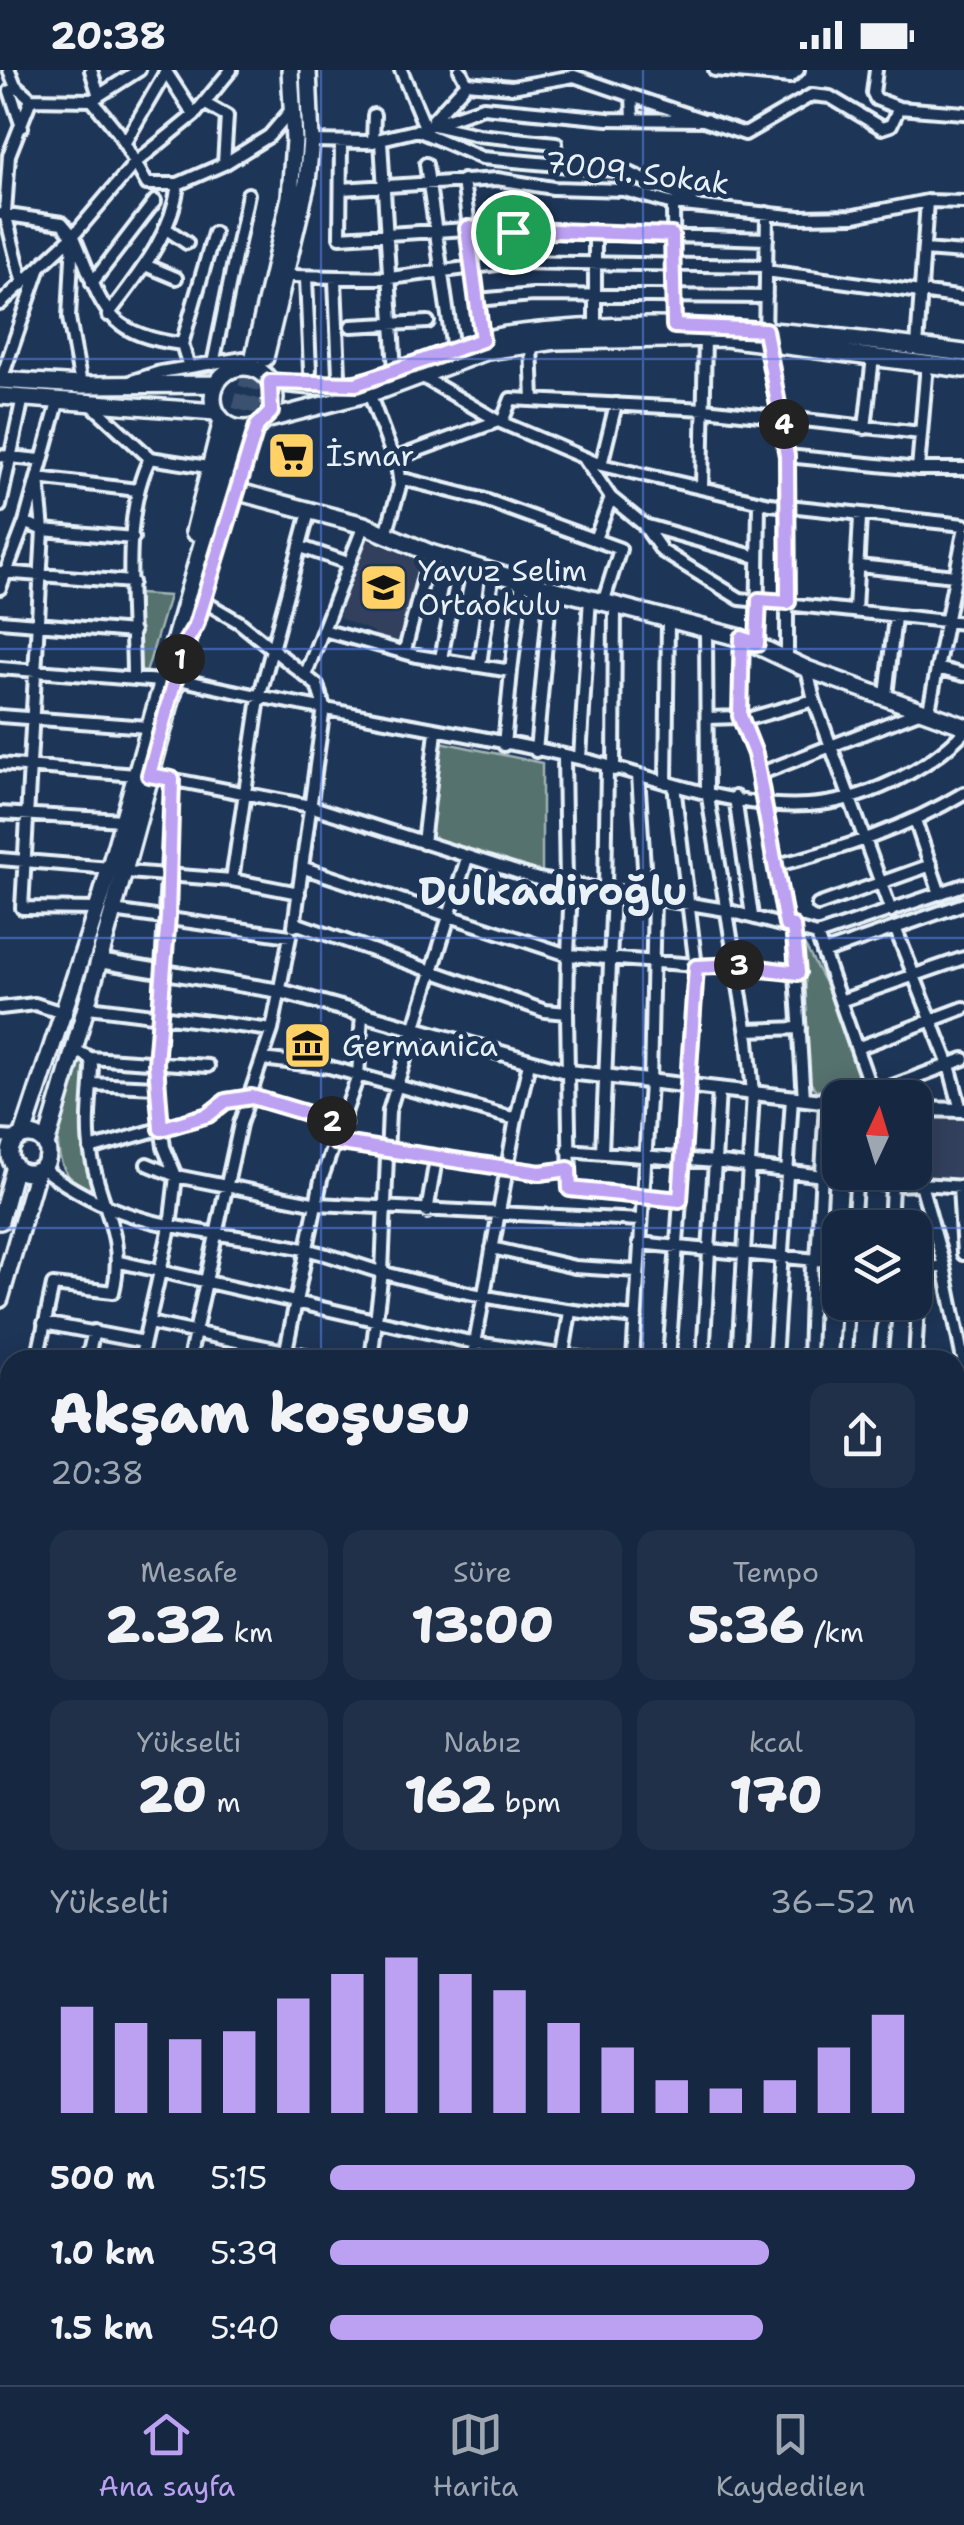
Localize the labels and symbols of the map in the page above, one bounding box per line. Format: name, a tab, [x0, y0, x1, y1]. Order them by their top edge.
street label: 7009. Sokak	[543, 141, 732, 204]
pin	[471, 190, 556, 275]
pin: 4	[759, 399, 809, 449]
supermarket icon: İsmar	[265, 430, 317, 482]
place label: İsmar	[326, 435, 414, 476]
place label: Yavuz Selim Ortaokulu	[418, 550, 587, 625]
school or university icon: Yavuz Selim Ortaokulu	[357, 562, 409, 614]
pin: 1	[155, 634, 205, 684]
district label: Dulkadiroğlu	[418, 864, 688, 918]
pin: 3	[714, 940, 764, 990]
museum icon: Germanica	[281, 1020, 333, 1072]
place label: Germanica	[342, 1025, 498, 1066]
north arrow	[822, 1080, 932, 1190]
pin: 2	[307, 1096, 357, 1146]

